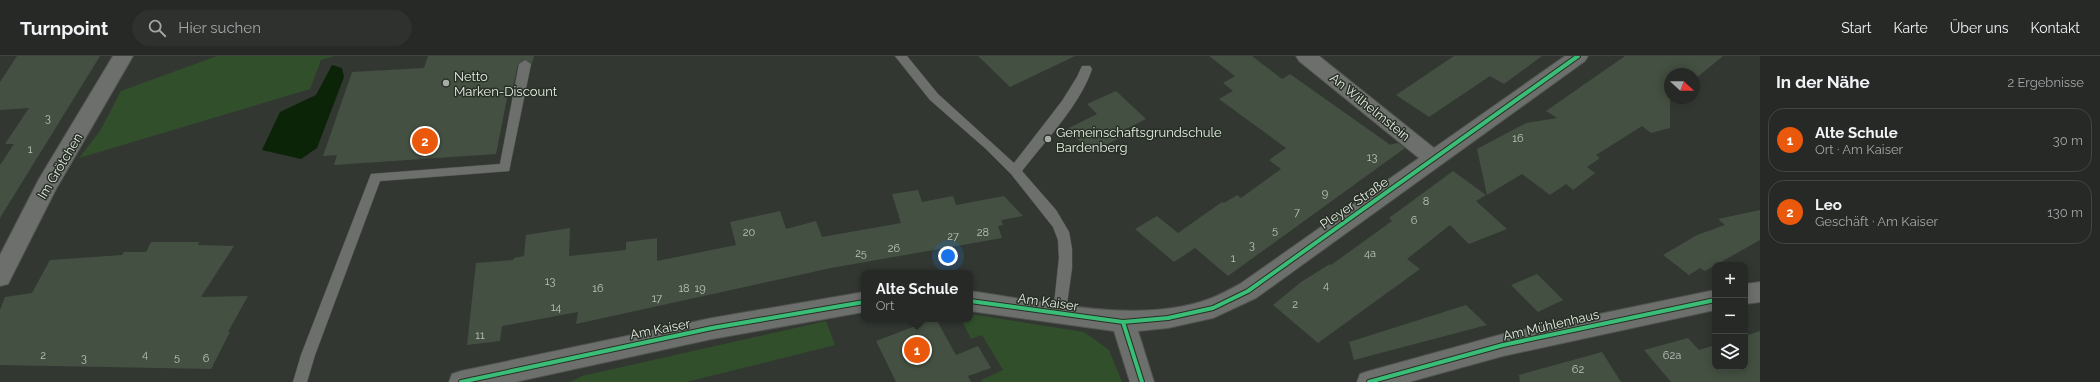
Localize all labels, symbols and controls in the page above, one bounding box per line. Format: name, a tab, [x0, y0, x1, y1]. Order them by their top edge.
search box	[132, 10, 412, 46]
text: Turnpoint	[20, 17, 108, 39]
icon: search	[146, 17, 168, 39]
text: Hier suchen	[178, 19, 261, 37]
text: Start	[1841, 20, 1871, 36]
text: Karte	[1893, 20, 1928, 36]
text: Über uns	[1950, 20, 2009, 36]
text: Kontakt	[2031, 20, 2080, 36]
north arrow	[1664, 68, 1700, 104]
place label: Netto Marken-Discount	[454, 69, 558, 99]
street label: An Wilhelmstein	[1327, 70, 1413, 144]
text: In der Nähe	[1776, 72, 1870, 92]
text: 2 Ergebnisse	[2007, 75, 2084, 90]
marker: Netto Marken-Discount	[441, 78, 451, 88]
house number: 3	[45, 112, 51, 125]
text: Alte Schule	[1815, 124, 1898, 142]
place label: Gemeinschaftsgrundschule Bardenberg	[1056, 125, 1222, 155]
pin: 2	[412, 126, 438, 156]
street label: Im Grötchen	[35, 130, 85, 202]
house number: 16	[1512, 132, 1524, 145]
text: 1	[1787, 133, 1793, 148]
text: 30 m	[2053, 133, 2083, 148]
marker: Gemeinschaftsgrundschule Bardenberg	[1043, 134, 1053, 144]
text: Ort · Am Kaiser	[1815, 142, 1903, 157]
house number: 1	[28, 143, 33, 156]
house number: 13	[1367, 151, 1377, 164]
street label: Pleyer Straße	[1317, 174, 1391, 232]
house number: 9	[1322, 187, 1328, 200]
house number: 8	[1423, 195, 1429, 208]
text: Leo	[1815, 196, 1842, 214]
text: 2	[1786, 205, 1794, 220]
text: 130 m	[2047, 205, 2083, 220]
house number: 7	[1294, 206, 1300, 219]
house number: 6	[1411, 214, 1418, 227]
text: Geschäft · Am Kaiser	[1815, 214, 1938, 229]
house number: 5	[1272, 224, 1278, 237]
house number: 20	[743, 226, 755, 239]
house number: 28	[977, 226, 989, 239]
house number: 27	[947, 230, 959, 243]
house number: 3	[1249, 239, 1255, 252]
house number: 26	[888, 242, 901, 255]
your location	[938, 246, 958, 266]
house number: 25	[855, 247, 867, 260]
house number: 4a	[1364, 247, 1376, 260]
house number: 1	[1231, 252, 1236, 265]
map controls	[1712, 262, 1748, 370]
button: +	[1712, 262, 1748, 298]
popup	[861, 270, 973, 322]
house number: 13	[545, 275, 555, 288]
house number: 4	[1323, 279, 1329, 292]
text: Alte Schule	[876, 280, 958, 298]
house number: 16	[592, 282, 604, 295]
house number: 18	[678, 282, 690, 295]
house number: 19	[694, 282, 706, 295]
street label: Am Kaiser	[1017, 290, 1080, 314]
house number: 17	[652, 292, 662, 305]
text: Ort	[876, 298, 894, 313]
house number: 2	[1292, 298, 1298, 311]
button: −	[1712, 298, 1748, 334]
house number: 14	[551, 301, 561, 314]
street label: Am Mühlenhaus	[1501, 307, 1601, 343]
street label: Am Kaiser	[629, 316, 692, 342]
house number: 11	[475, 329, 485, 342]
button: layers	[1712, 334, 1748, 370]
pin: 1	[904, 335, 930, 365]
house number: 4	[142, 348, 148, 361]
house number: 2	[40, 349, 46, 362]
house number: 62a	[1663, 349, 1681, 362]
house number: 5	[174, 351, 180, 364]
house number: 3	[81, 352, 87, 365]
house number: 6	[203, 352, 210, 365]
house number: 62	[1572, 363, 1584, 376]

